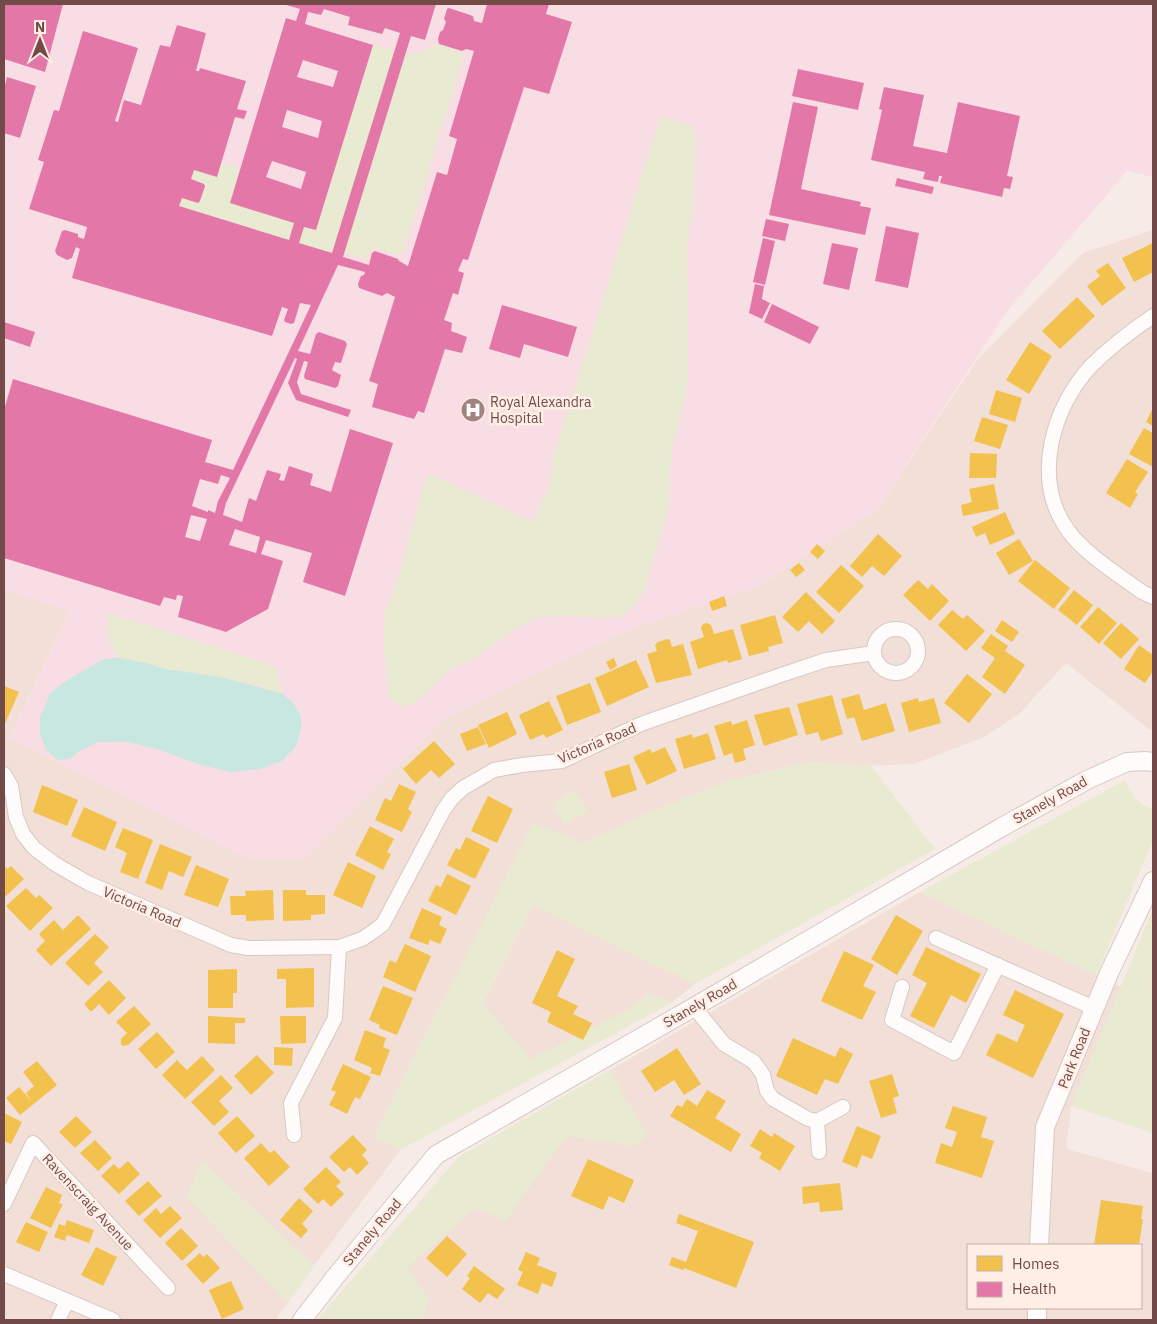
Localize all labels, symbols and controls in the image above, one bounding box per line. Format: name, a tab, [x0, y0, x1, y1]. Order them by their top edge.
north arrow	[15, 15, 65, 65]
text: N	[35, 18, 45, 36]
place label: Royal Alexandra Hospital	[490, 393, 592, 427]
hospital icon: Royal Alexandra Hospital	[460, 397, 486, 423]
street label: Victoria Road	[555, 718, 639, 768]
street label: Stanely Road	[1010, 772, 1090, 828]
street label: Victoria Road	[100, 882, 184, 932]
street label: Stanely Road	[660, 975, 740, 1031]
street label: Park Road	[1054, 1025, 1094, 1091]
street label: Ravenscraig Avenue	[38, 1150, 138, 1254]
street label: Stanely Road	[339, 1195, 405, 1269]
legend	[967, 1244, 1142, 1309]
text: Homes	[1012, 1254, 1060, 1273]
text: Health	[1012, 1279, 1057, 1298]

